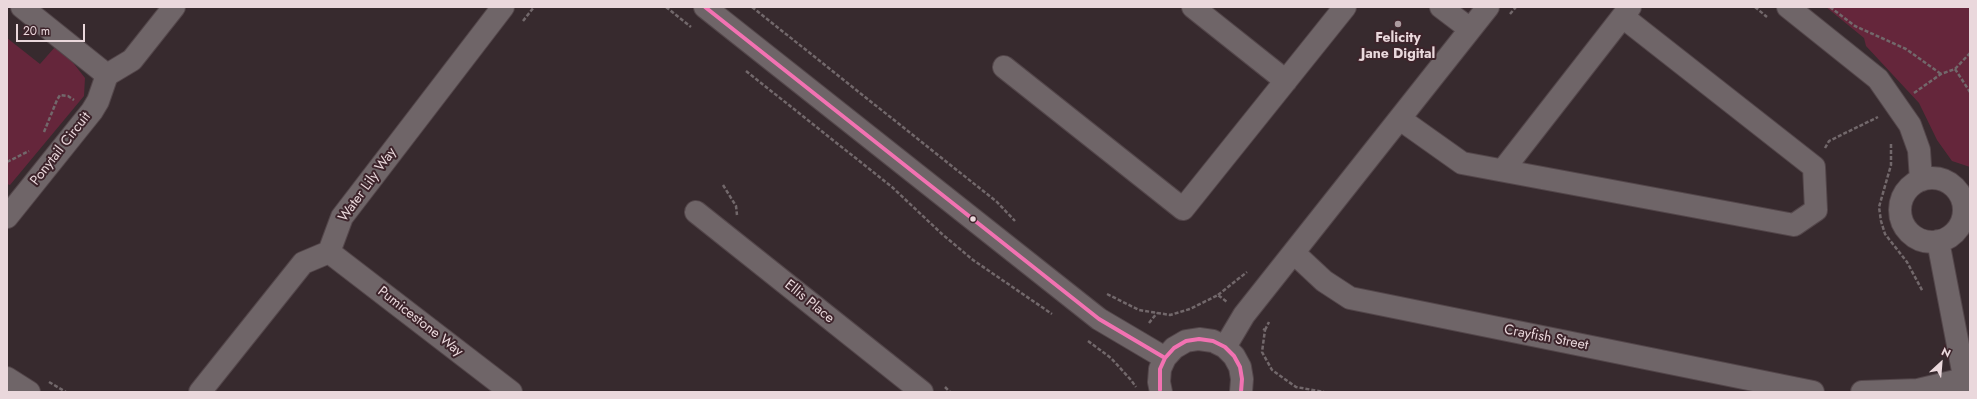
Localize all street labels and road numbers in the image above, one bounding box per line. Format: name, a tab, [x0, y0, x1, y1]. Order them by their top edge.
street label: Ponytail Circuit	[27, 109, 95, 189]
street label: Water Lily Way	[335, 145, 401, 225]
street label: Ellis Place	[781, 277, 837, 327]
street label: Pumicestone Way	[374, 283, 466, 361]
street label: Crayfish Street	[1502, 322, 1590, 354]

